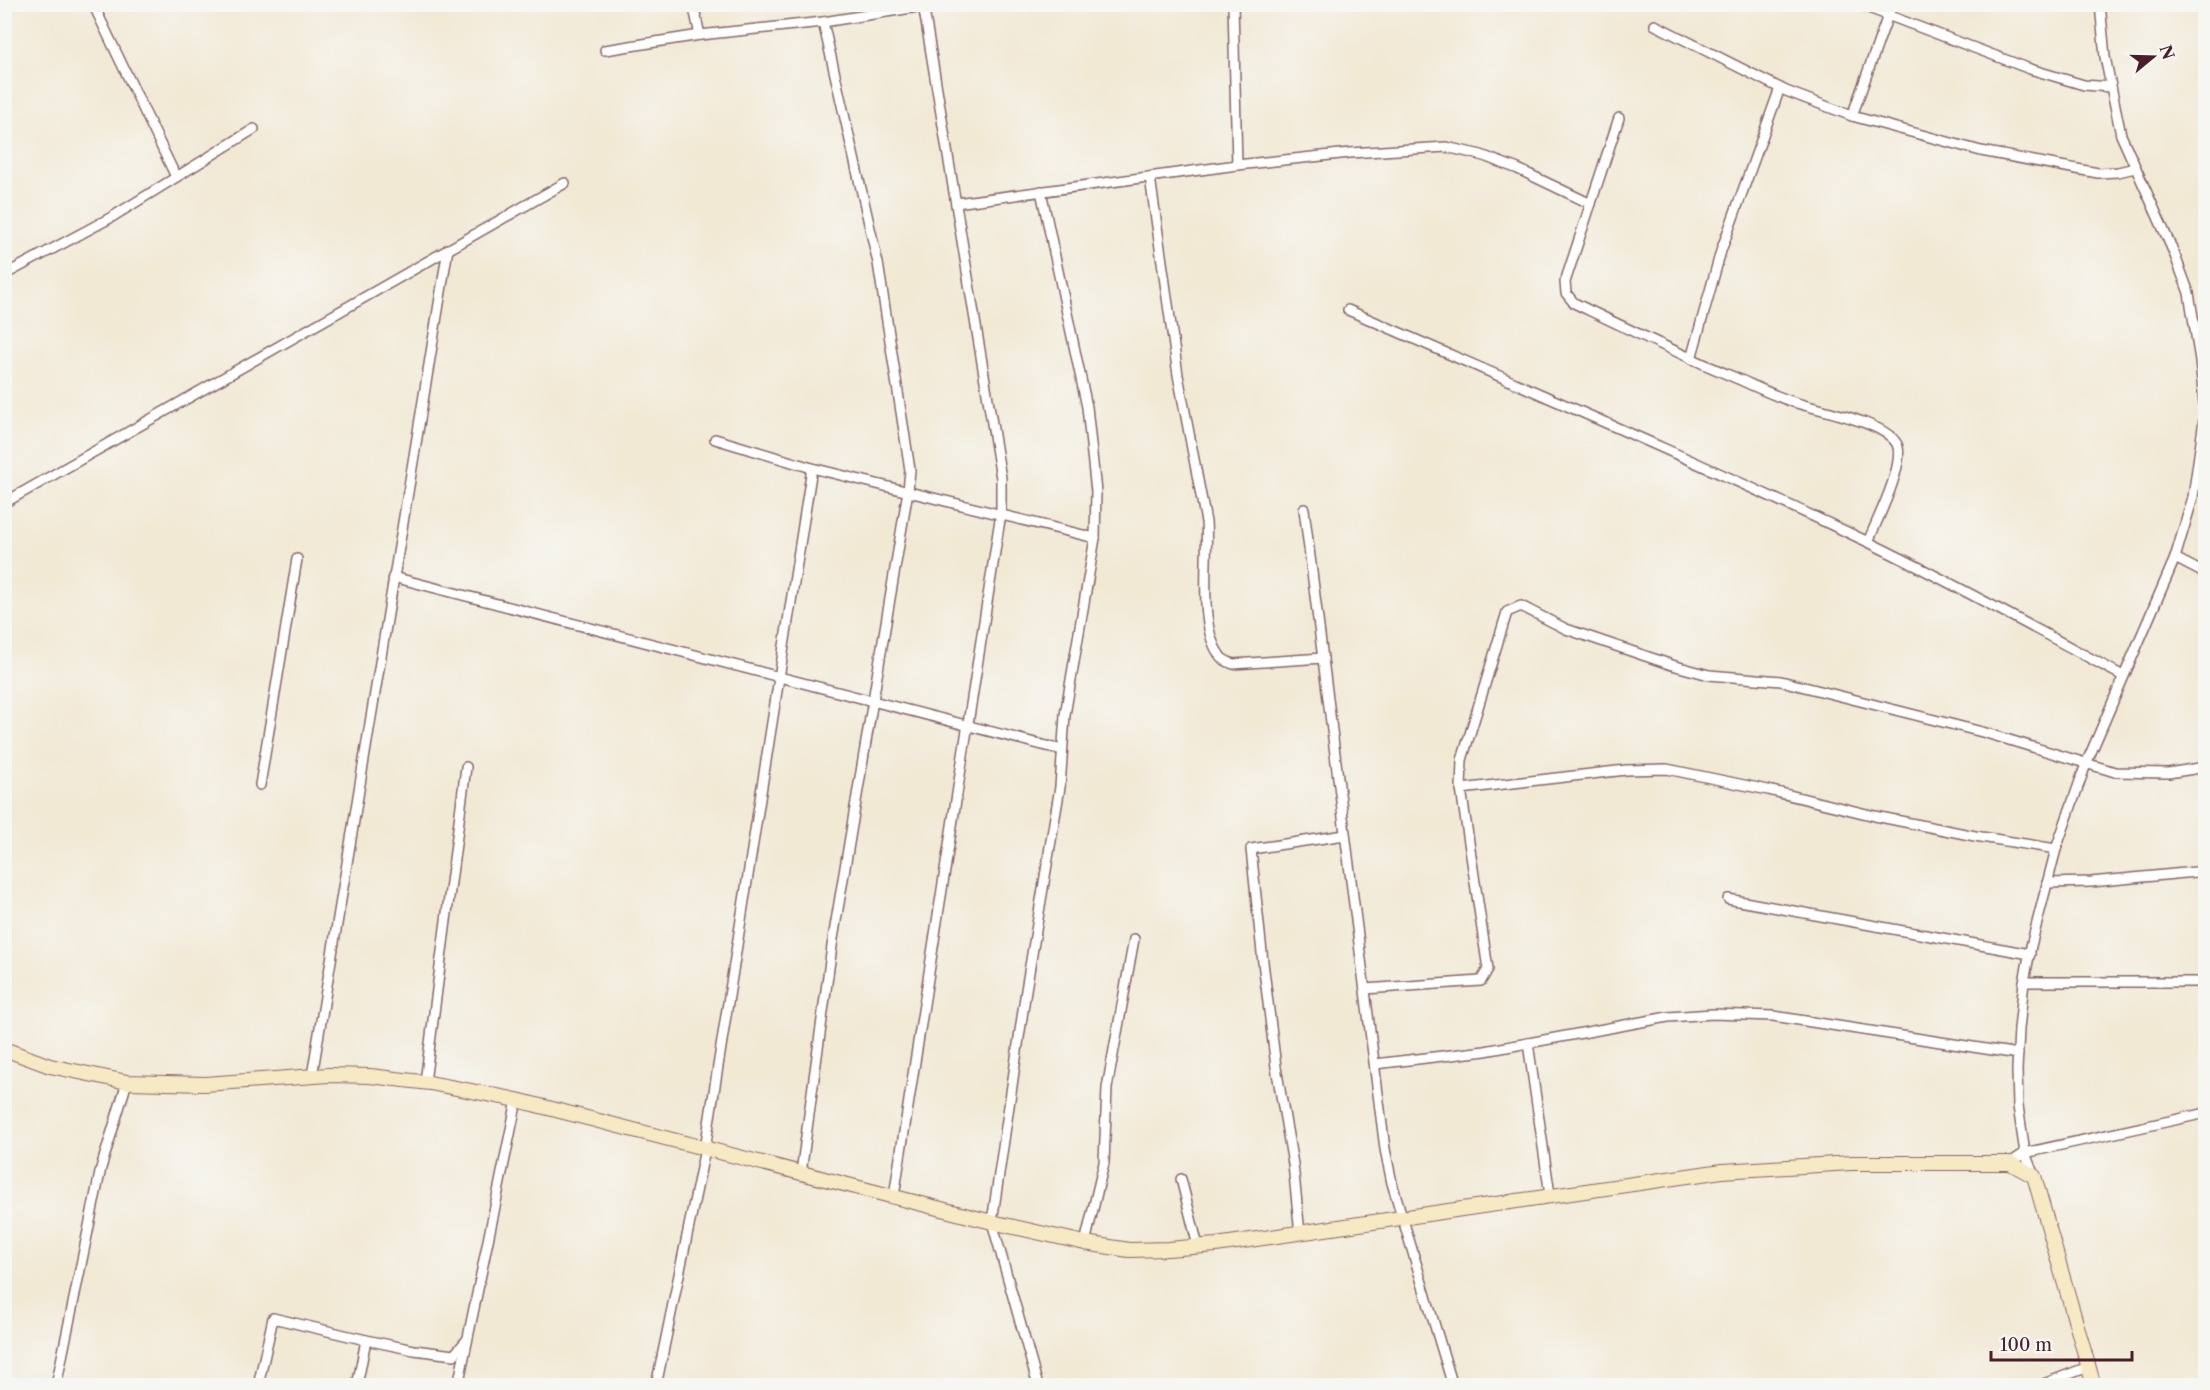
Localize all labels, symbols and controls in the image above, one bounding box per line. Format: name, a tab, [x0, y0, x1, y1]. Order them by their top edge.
north arrow	[2123, 27, 2183, 87]
text: N	[2155, 42, 2179, 62]
scale bar	[1991, 1324, 2132, 1362]
text: 100 m	[2000, 1334, 2052, 1356]

